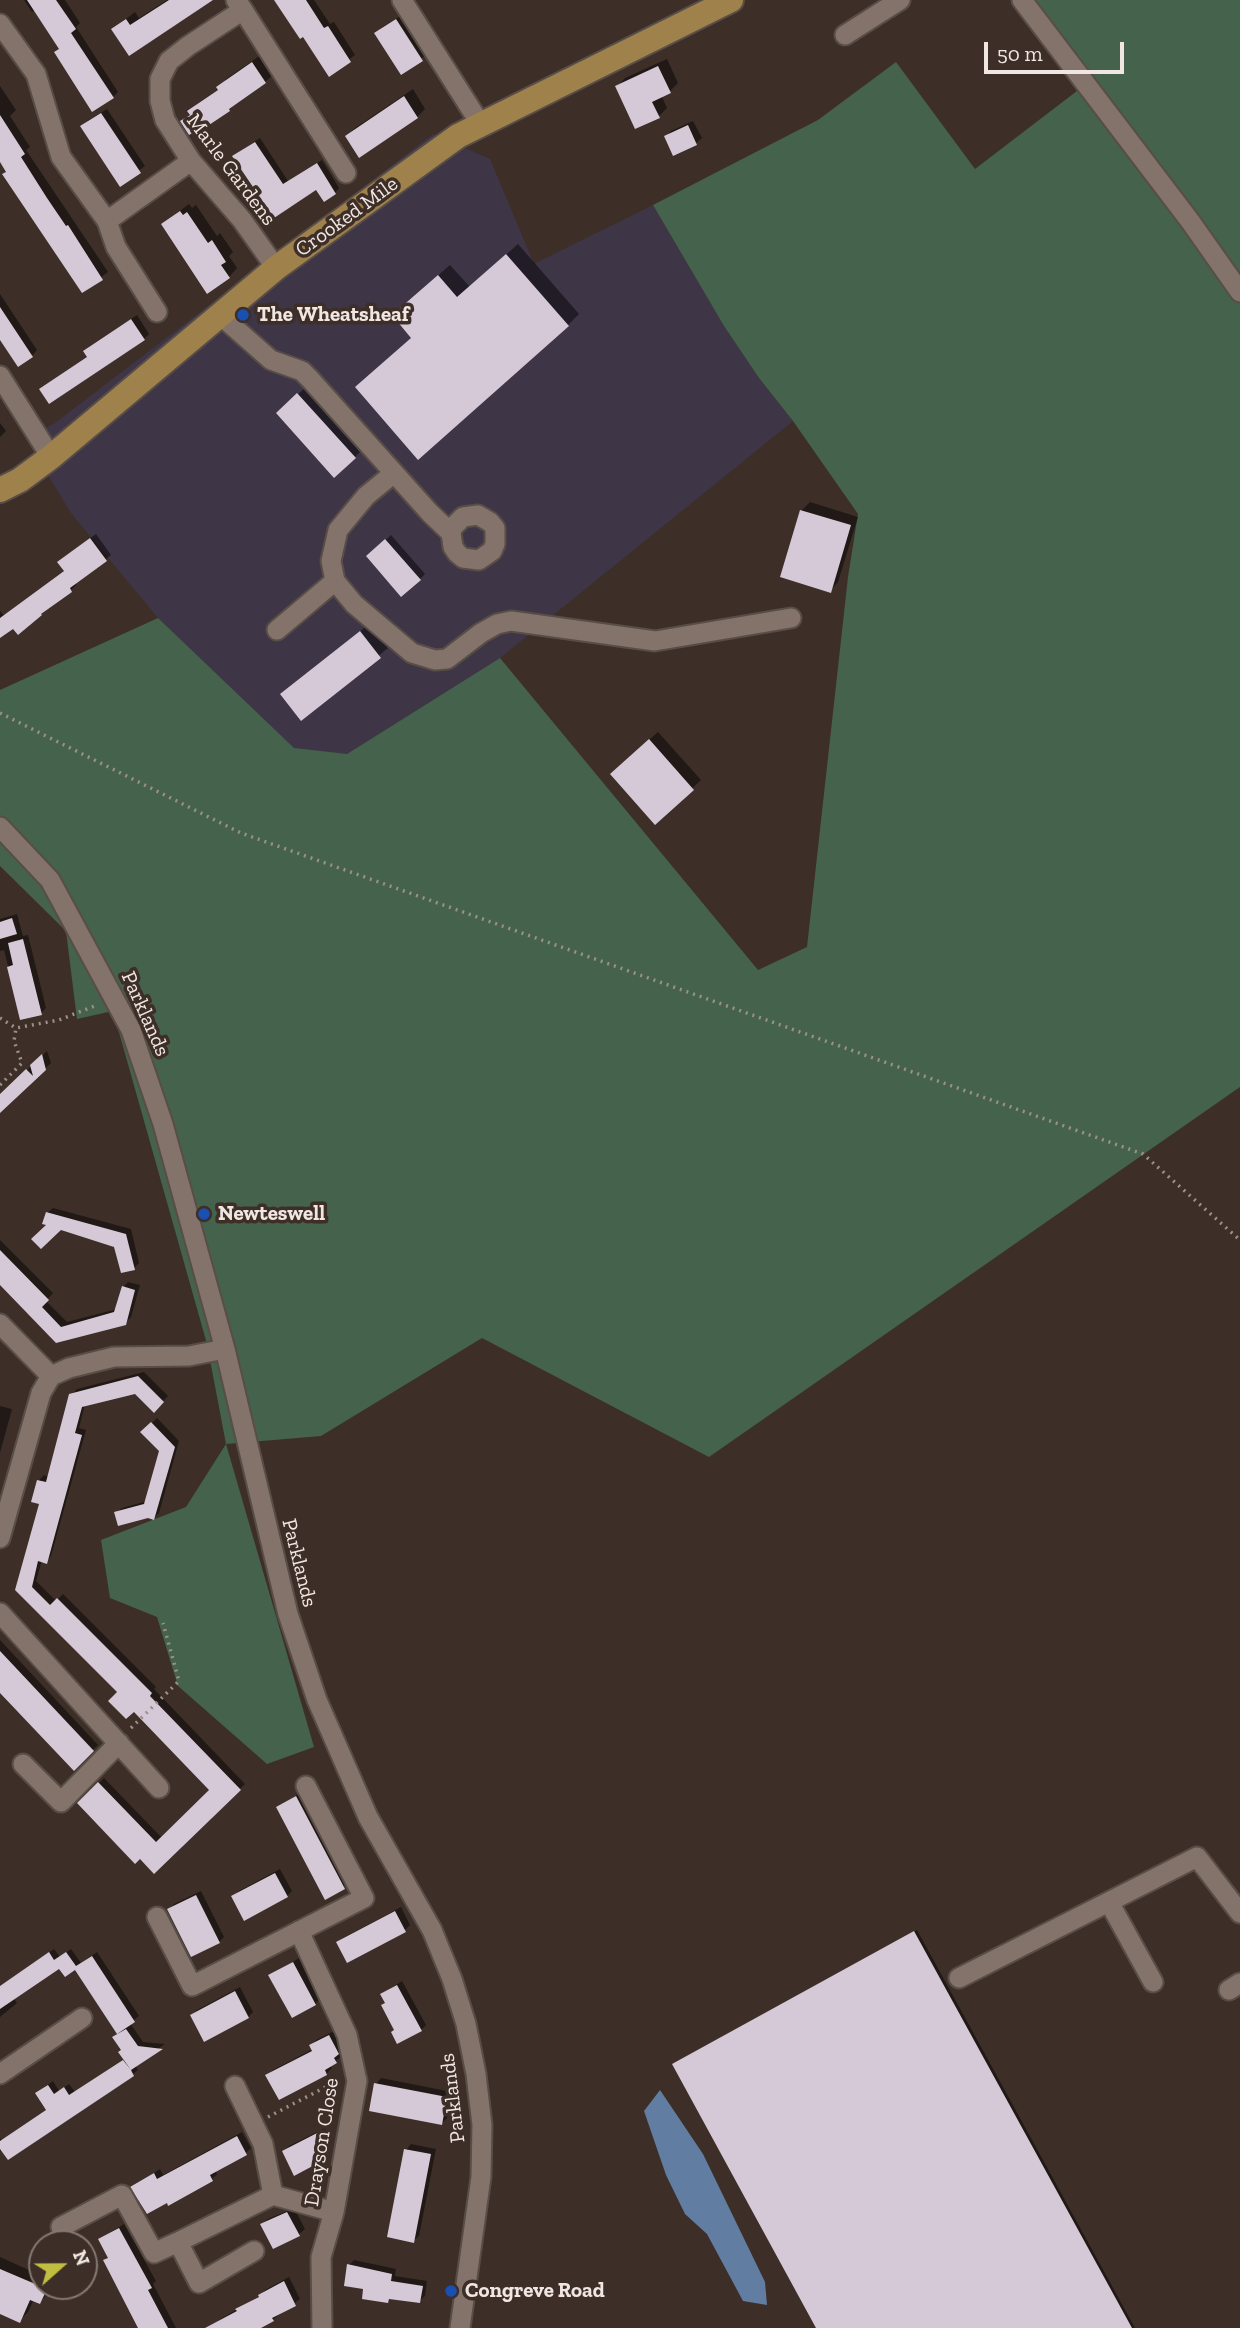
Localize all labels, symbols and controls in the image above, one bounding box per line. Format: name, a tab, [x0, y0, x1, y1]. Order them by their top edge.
scale bar	[988, 28, 1128, 72]
text: 50 m	[997, 41, 1043, 66]
street label: Marle Gardens	[181, 109, 281, 231]
street label: Crooked Mile	[291, 171, 403, 263]
place label: The Wheatsheaf	[257, 302, 409, 328]
marker: The Wheatsheaf	[235, 307, 251, 323]
street label: Parklands	[115, 968, 175, 1060]
place label: Newteswell	[218, 1201, 325, 1227]
marker: Newteswell	[196, 1206, 212, 1222]
street label: Parklands	[276, 1516, 322, 1610]
street label: Parklands	[435, 2052, 471, 2144]
street label: Drayson Close	[299, 2076, 345, 2208]
north arrow	[28, 2230, 98, 2300]
text: N	[68, 2247, 95, 2269]
place label: Congreve Road	[465, 2278, 605, 2304]
marker: Congreve Road	[443, 2283, 459, 2299]

